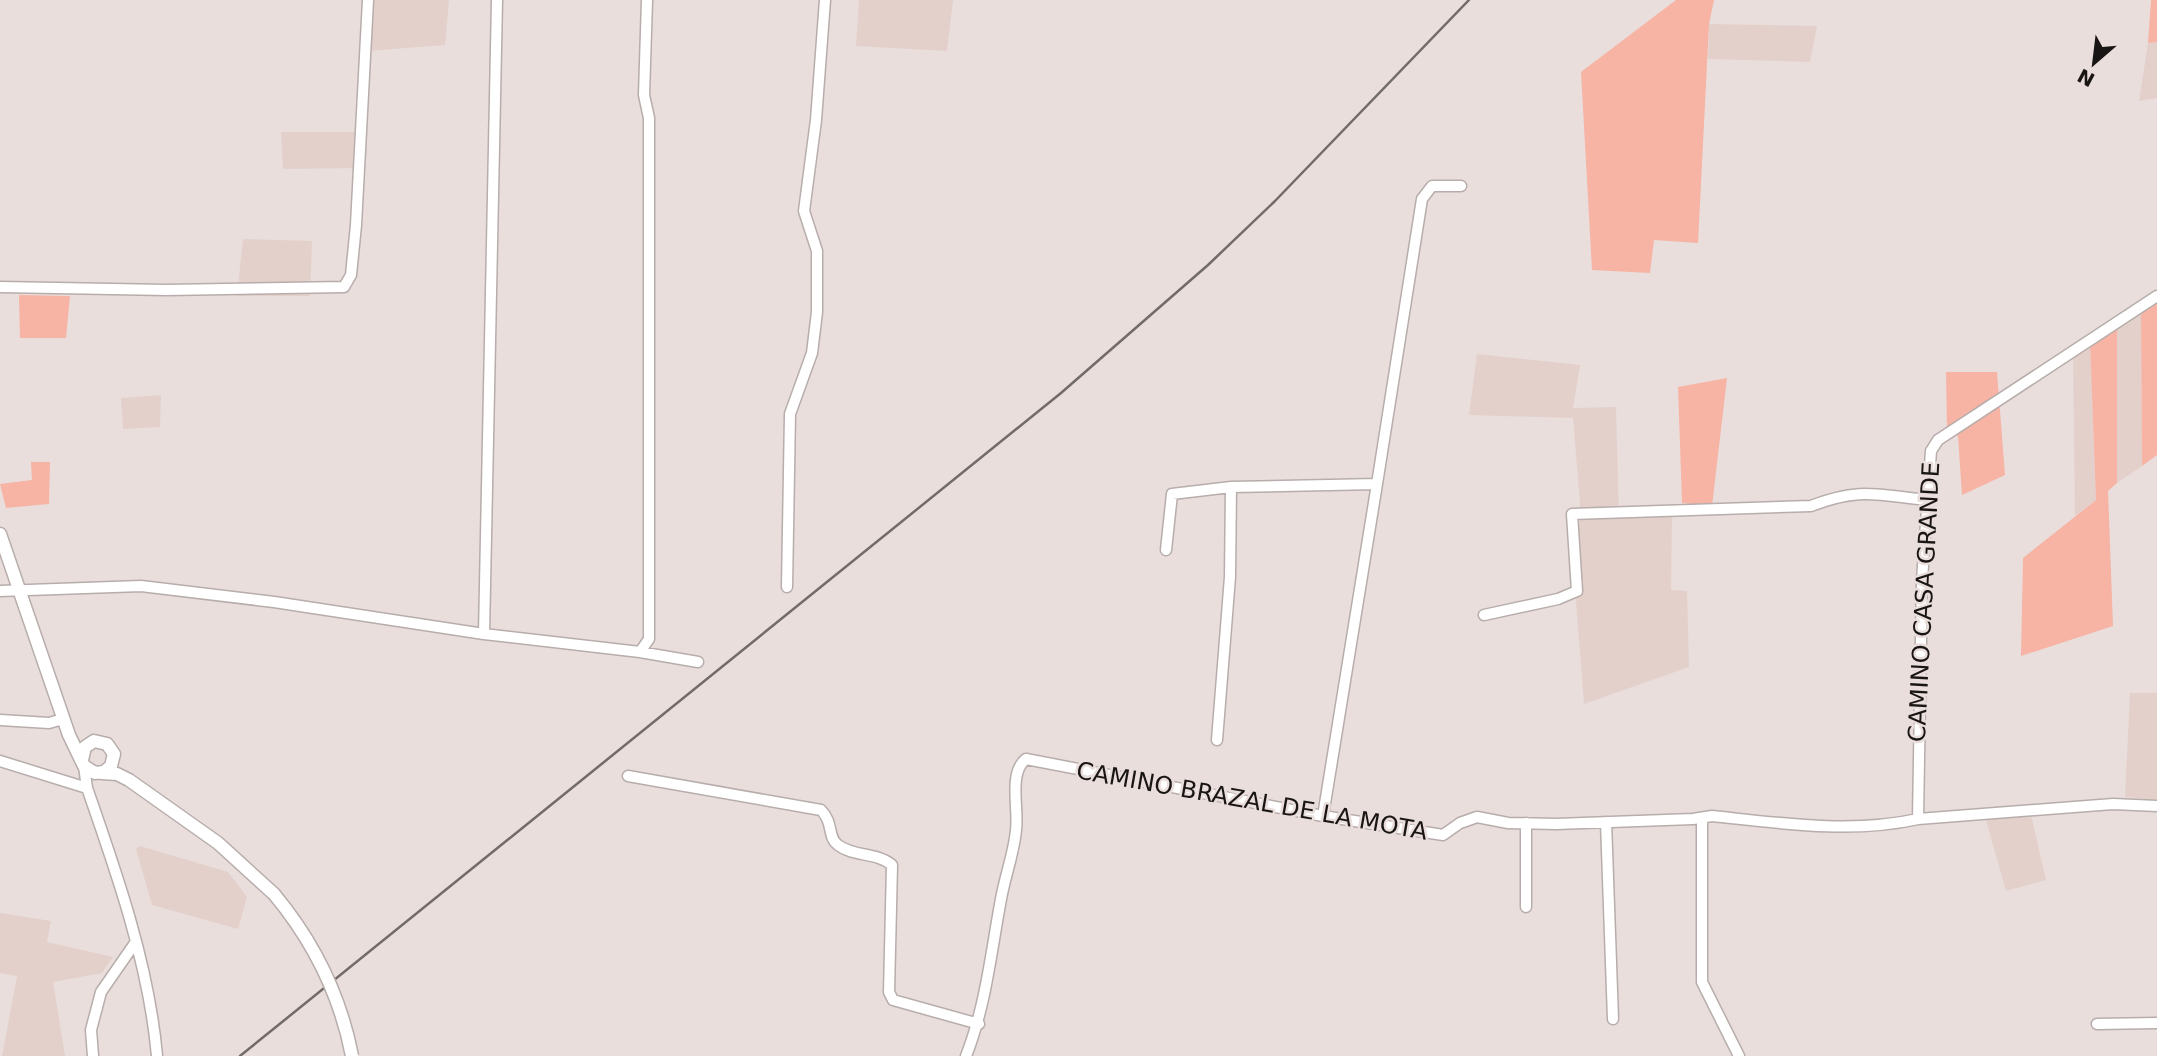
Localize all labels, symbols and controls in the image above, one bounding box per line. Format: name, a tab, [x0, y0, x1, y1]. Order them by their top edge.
north arrow	[2059, 28, 2129, 98]
text: N	[2074, 65, 2098, 91]
street label: CAMINO CASA GRANDE	[1903, 461, 1945, 743]
street label: CAMINO BRAZAL DE LA MOTA	[1074, 756, 1430, 846]

